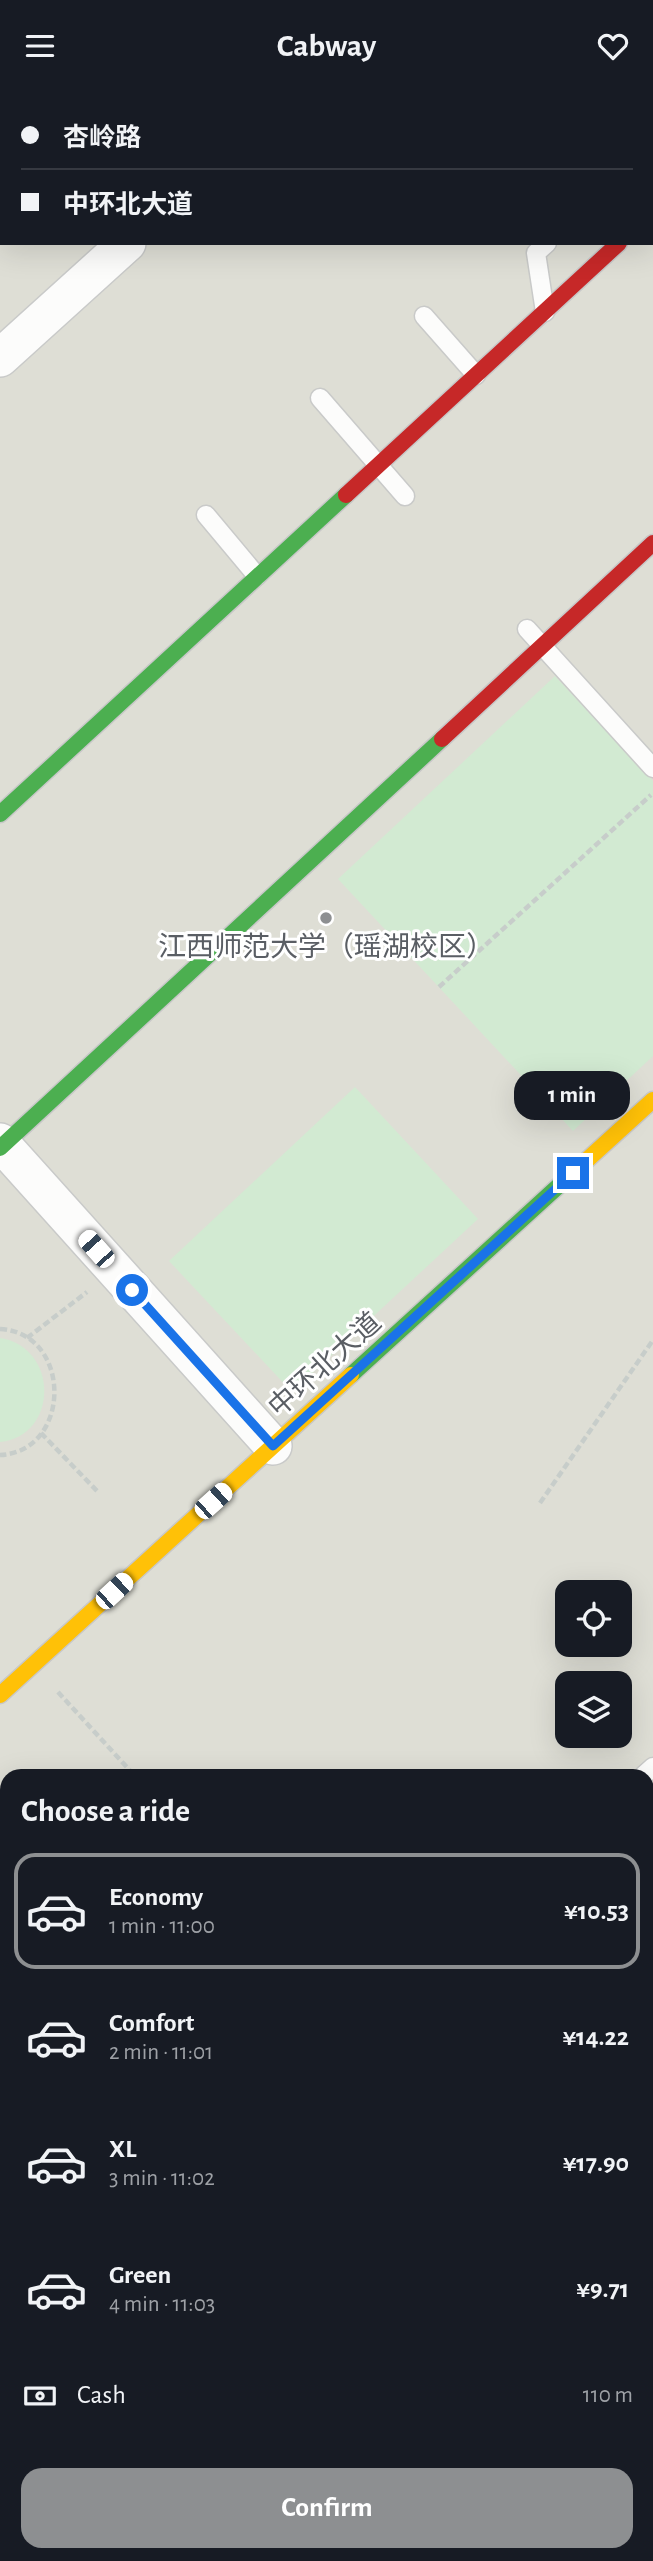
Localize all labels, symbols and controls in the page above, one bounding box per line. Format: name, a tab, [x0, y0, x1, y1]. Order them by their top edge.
icon: menu	[21, 27, 59, 65]
icon: heart	[594, 27, 632, 65]
text: Cabway	[277, 30, 376, 62]
text: 杏岭路	[63, 125, 141, 151]
text: 中环北大道	[63, 192, 193, 218]
marker: 江西师范大学（瑶湖校区）	[318, 910, 334, 926]
place label: 江西师范大学（瑶湖校区）	[158, 932, 494, 962]
callout: 1 min	[515, 1072, 631, 1121]
text: 1 min	[548, 1084, 596, 1107]
route end	[557, 1157, 589, 1189]
car	[75, 1226, 118, 1272]
route start	[116, 1274, 148, 1306]
street label: 中环北大道	[263, 1307, 387, 1423]
car	[191, 1479, 236, 1523]
car	[92, 1569, 137, 1613]
map controls	[555, 1580, 632, 1748]
button: locate	[555, 1580, 632, 1657]
button: layers	[555, 1671, 632, 1748]
text: Choose a ride	[21, 1795, 190, 1827]
icon: car	[25, 1880, 88, 1943]
text: Economy	[109, 1884, 203, 1910]
text: ¥10.53	[564, 1898, 629, 1924]
text: 1 min · 11:00	[109, 1915, 215, 1938]
icon: car	[25, 2006, 88, 2069]
text: Comfort	[109, 2010, 194, 2036]
text: ¥14.22	[562, 2024, 629, 2050]
text: 2 min · 11:01	[109, 2041, 213, 2064]
icon: car	[25, 2132, 88, 2195]
text: XL	[109, 2136, 136, 2162]
text: ¥17.90	[563, 2150, 629, 2176]
text: 3 min · 11:02	[109, 2167, 215, 2190]
icon: car	[25, 2258, 88, 2321]
text: Green	[109, 2262, 171, 2288]
text: ¥9.71	[576, 2276, 629, 2302]
text: 4 min · 11:03	[109, 2293, 215, 2316]
icon: cash	[21, 2377, 59, 2415]
text: Cash	[77, 2382, 126, 2408]
text: 110 m	[583, 2384, 633, 2407]
button: Confirm	[21, 2468, 633, 2548]

